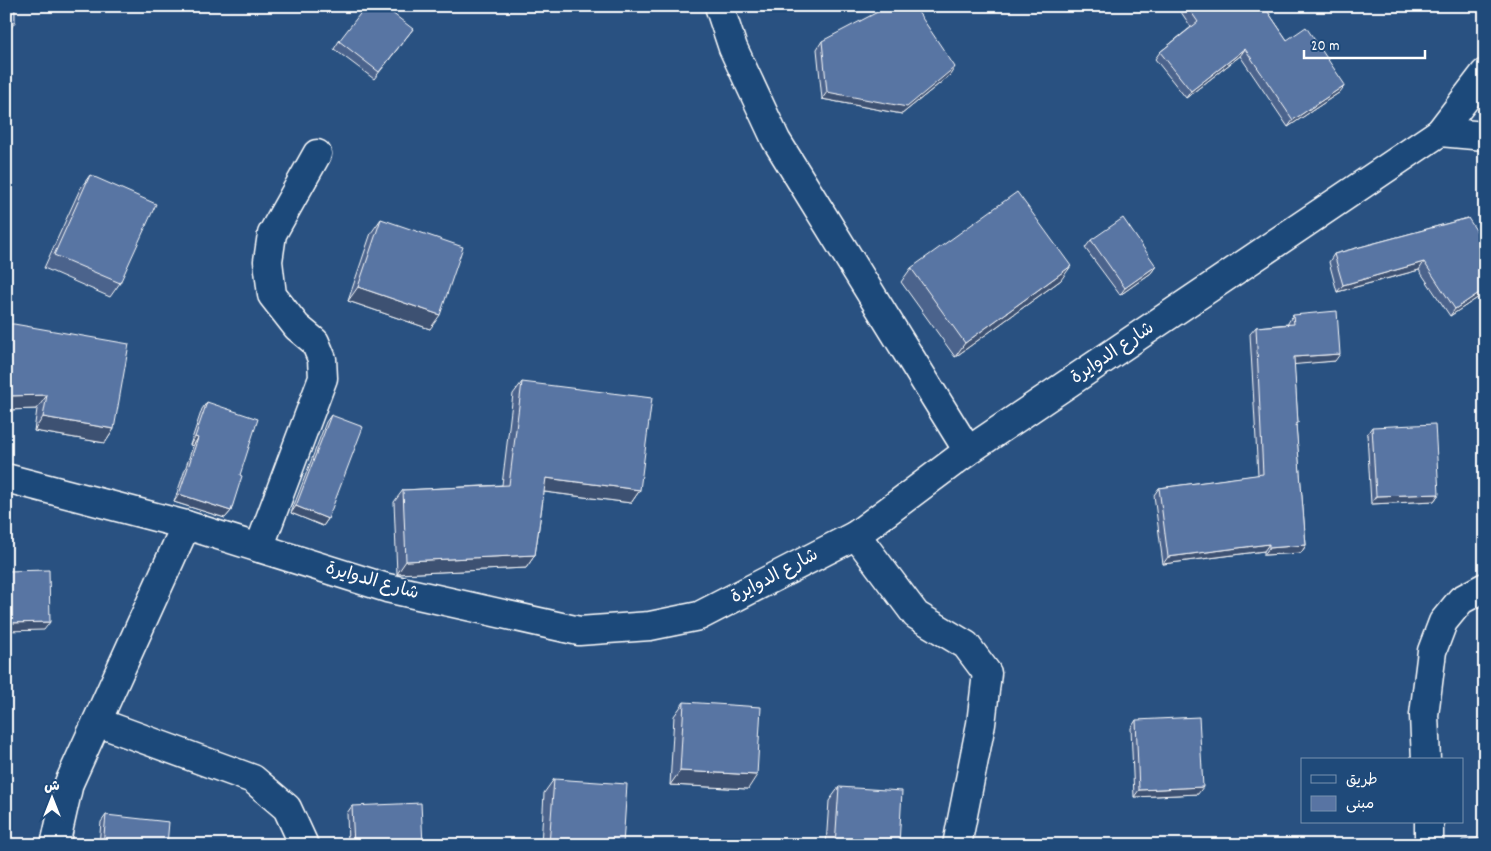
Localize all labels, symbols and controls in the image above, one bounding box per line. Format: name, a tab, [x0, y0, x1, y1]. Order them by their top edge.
scale bar	[1304, 28, 1425, 60]
text: 20 m	[1311, 36, 1339, 58]
street label: شارع الدوايرة	[1066, 317, 1160, 391]
street label: شارع الدوايرة	[727, 543, 823, 611]
street label: شارع الدوايرة	[322, 557, 422, 607]
legend	[1301, 758, 1464, 824]
text: طريق	[1346, 770, 1378, 792]
north arrow	[28, 774, 78, 824]
text: ش	[44, 777, 60, 797]
text: مبنى	[1346, 794, 1374, 816]

